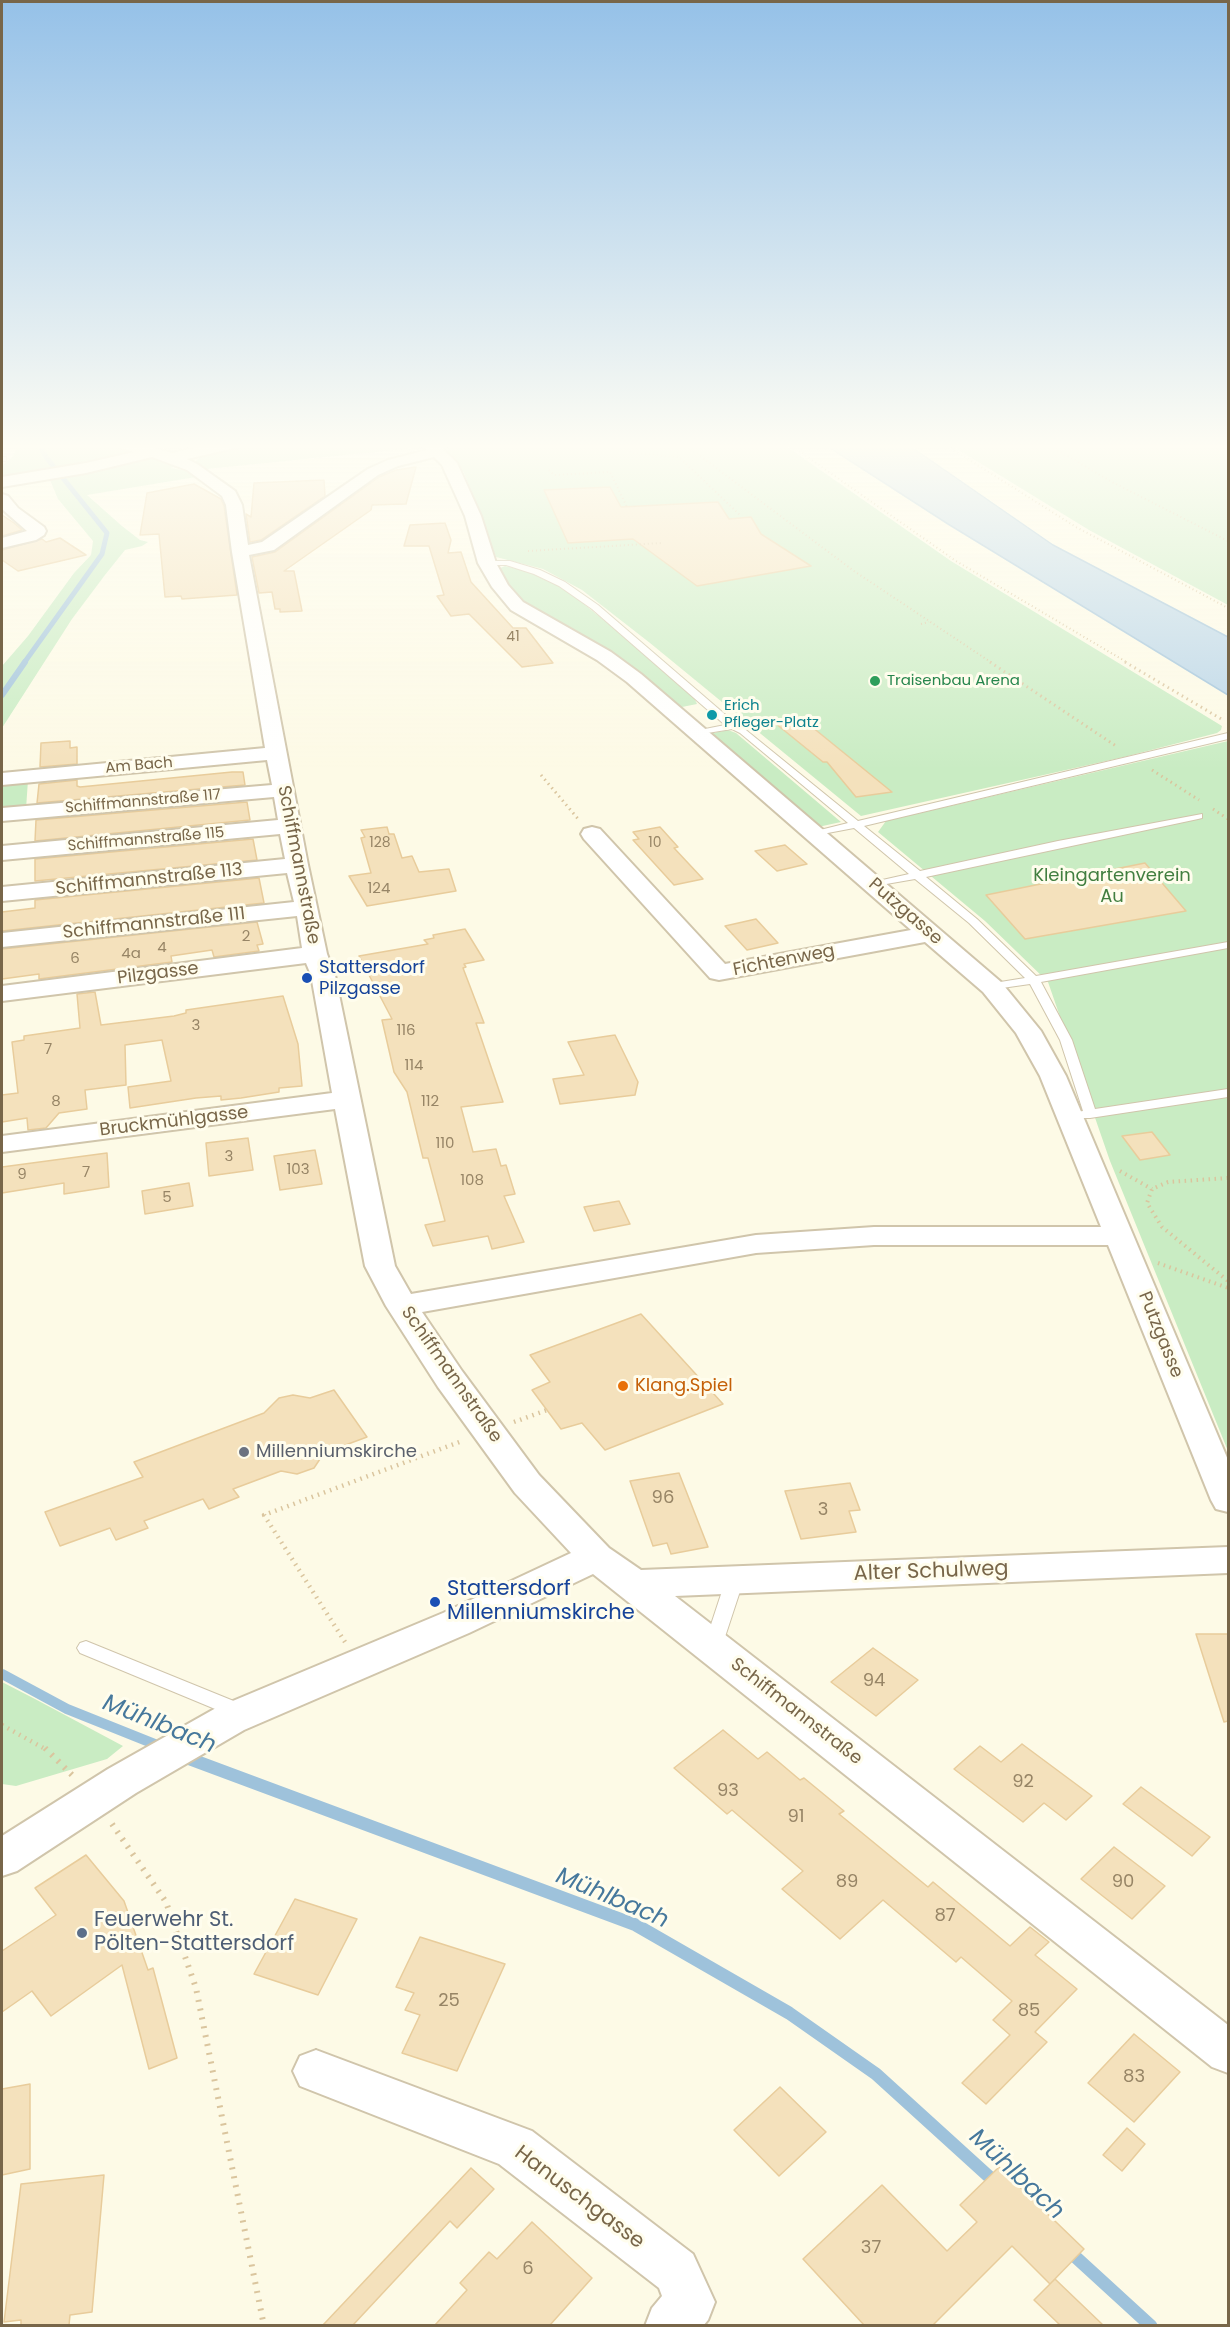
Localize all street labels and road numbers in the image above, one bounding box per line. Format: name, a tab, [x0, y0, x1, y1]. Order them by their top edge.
street label: Am Bach	[105, 754, 173, 778]
street label: Schiffmannstraße	[272, 784, 324, 946]
street label: Schiffmannstraße 117	[64, 786, 222, 818]
street label: Schiffmannstraße 115	[67, 824, 225, 856]
street label: Schiffmannstraße 113	[54, 859, 244, 901]
street label: Putzgasse	[864, 874, 946, 950]
street label: Schiffmannstraße 111	[62, 904, 246, 944]
street label: Fichtenweg	[731, 941, 837, 981]
street label: Pilzgasse	[116, 958, 200, 990]
street label: Bruckmühlgasse	[98, 1102, 250, 1142]
street label: Putzgasse	[1133, 1289, 1187, 1381]
street label: Schiffmannstraße	[396, 1303, 506, 1447]
street label: Alter Schulweg	[853, 1557, 1009, 1587]
street label: Schiffmannstraße	[726, 1654, 866, 1770]
street label: Hanuschgasse	[509, 2141, 649, 2255]

